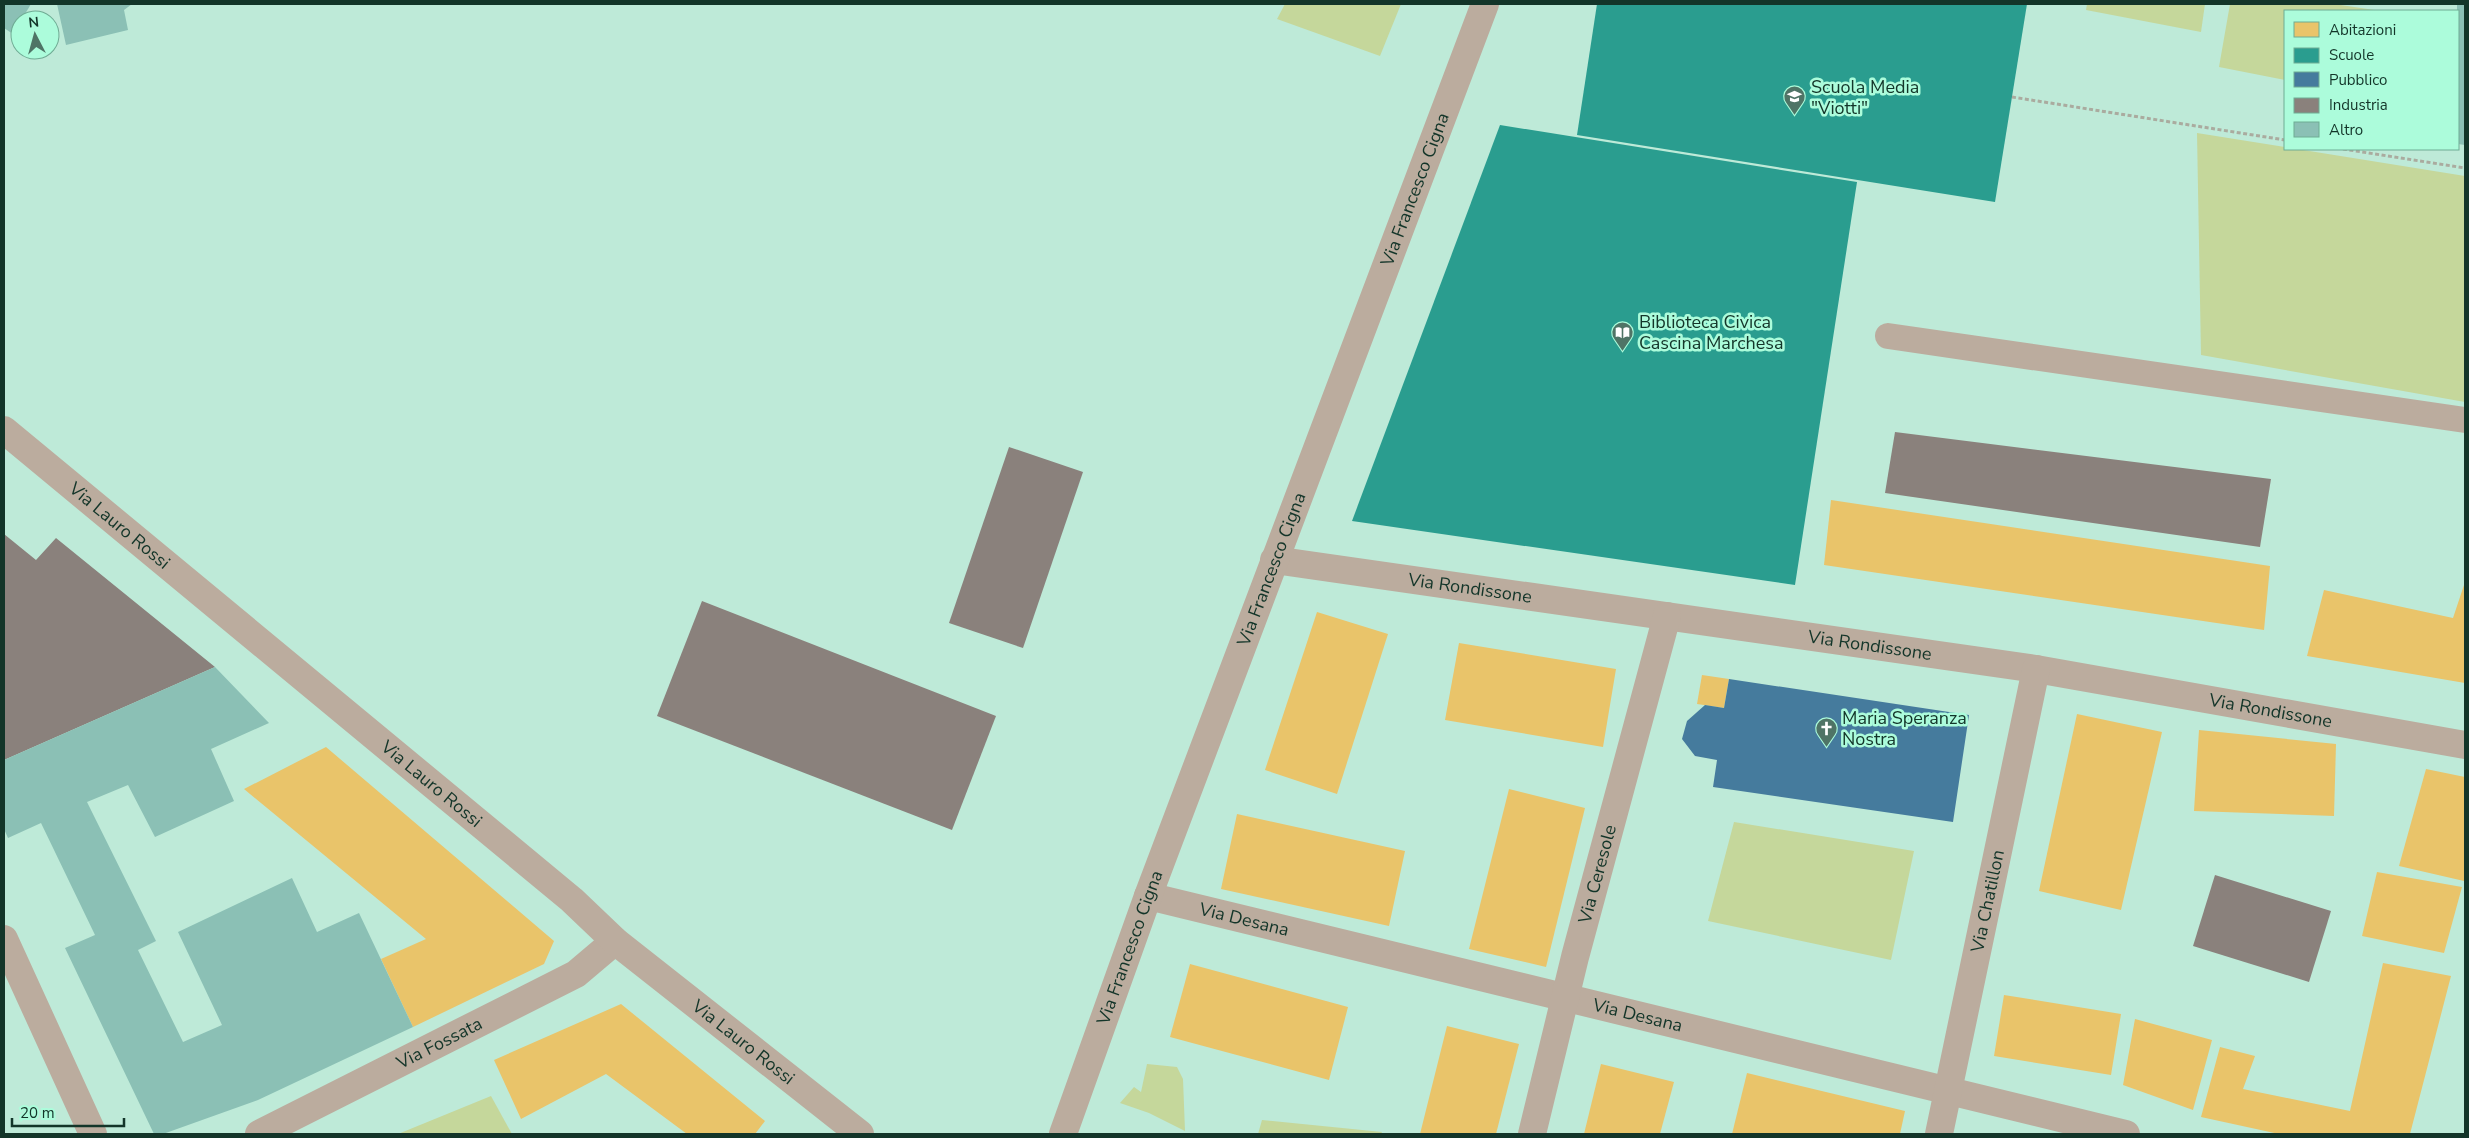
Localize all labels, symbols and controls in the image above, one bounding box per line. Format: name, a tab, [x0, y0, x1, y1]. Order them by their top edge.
north arrow	[10, 10, 60, 60]
legend	[2284, 10, 2459, 150]
text: N	[27, 13, 40, 33]
text: Abitazioni	[2329, 20, 2396, 40]
text: Scuole	[2329, 45, 2374, 65]
text: Pubblico	[2329, 70, 2387, 90]
place label: Scuola Media "Viotti"	[1811, 75, 1919, 120]
school or university icon: Scuola Media "Viotti"	[1783, 85, 1807, 116]
text: Industria	[2329, 95, 2388, 115]
street label: Via Francesco Cigna	[1375, 109, 1455, 271]
text: Altro	[2329, 120, 2363, 140]
place label: Biblioteca Civica Cascina Marchesa	[1639, 310, 1784, 355]
library icon: Biblioteca Civica Cascina Marchesa	[1611, 320, 1635, 351]
street label: Via Lauro Rossi	[63, 476, 175, 575]
street label: Via Francesco Cigna	[1231, 489, 1311, 650]
street label: Via Rondissone	[1406, 567, 1533, 609]
street label: Via Rondissone	[1806, 624, 1933, 666]
street label: Via Rondissone	[2206, 688, 2334, 733]
place label: Maria Speranza Nostra	[1842, 706, 1967, 751]
church icon: Maria Speranza Nostra	[1814, 716, 1838, 747]
street label: Via Lauro Rossi	[375, 734, 487, 833]
street label: Via Ceresole	[1572, 822, 1622, 927]
street label: Via Chatillon	[1965, 848, 2010, 955]
street label: Via Francesco Cigna	[1091, 867, 1169, 1029]
street label: Via Desana	[1196, 897, 1292, 942]
street label: Via Desana	[1589, 992, 1685, 1038]
street label: Via Lauro Rossi	[686, 993, 800, 1090]
street label: Via Fossata	[391, 1011, 486, 1075]
scale bar	[12, 1096, 125, 1128]
text: 20 m	[20, 1103, 55, 1123]

